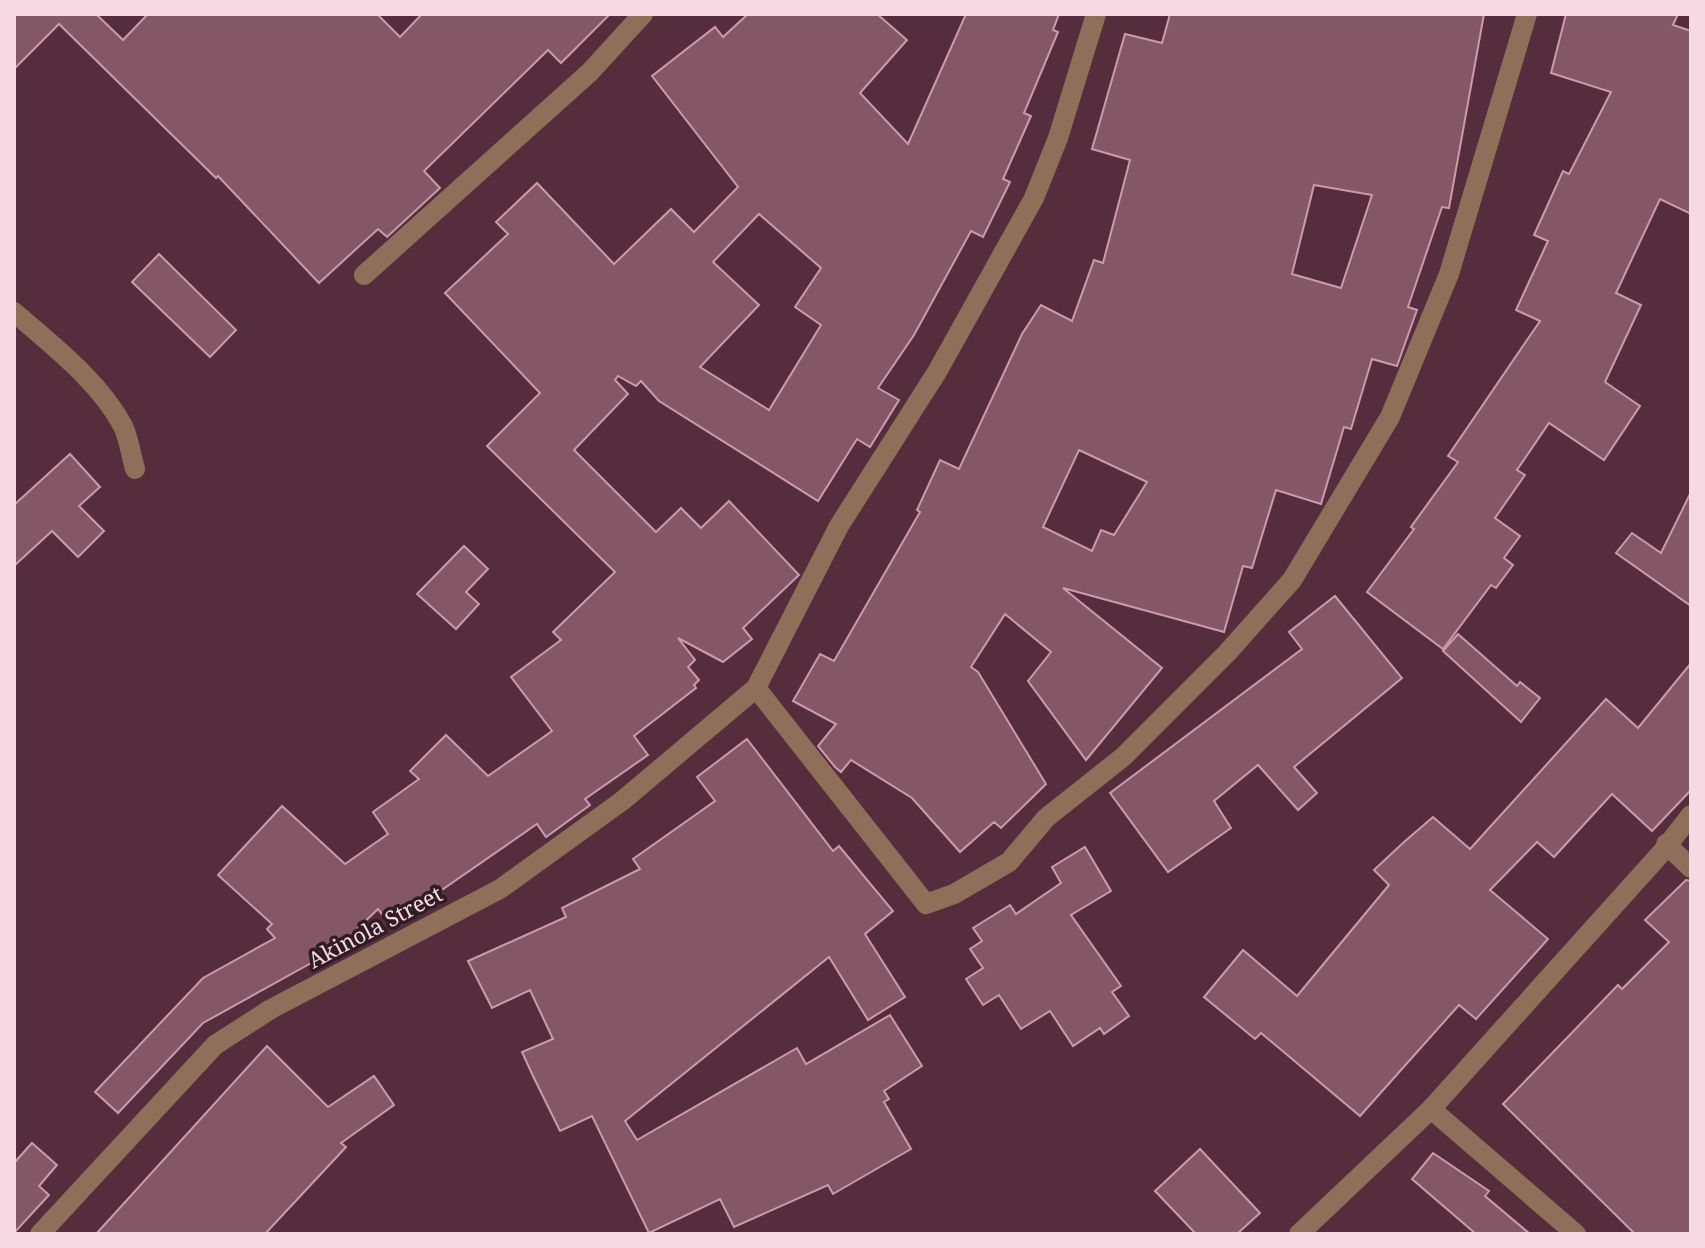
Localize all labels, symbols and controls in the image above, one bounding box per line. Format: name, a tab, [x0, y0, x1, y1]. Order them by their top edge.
street label: Akinola Street	[302, 878, 447, 974]

